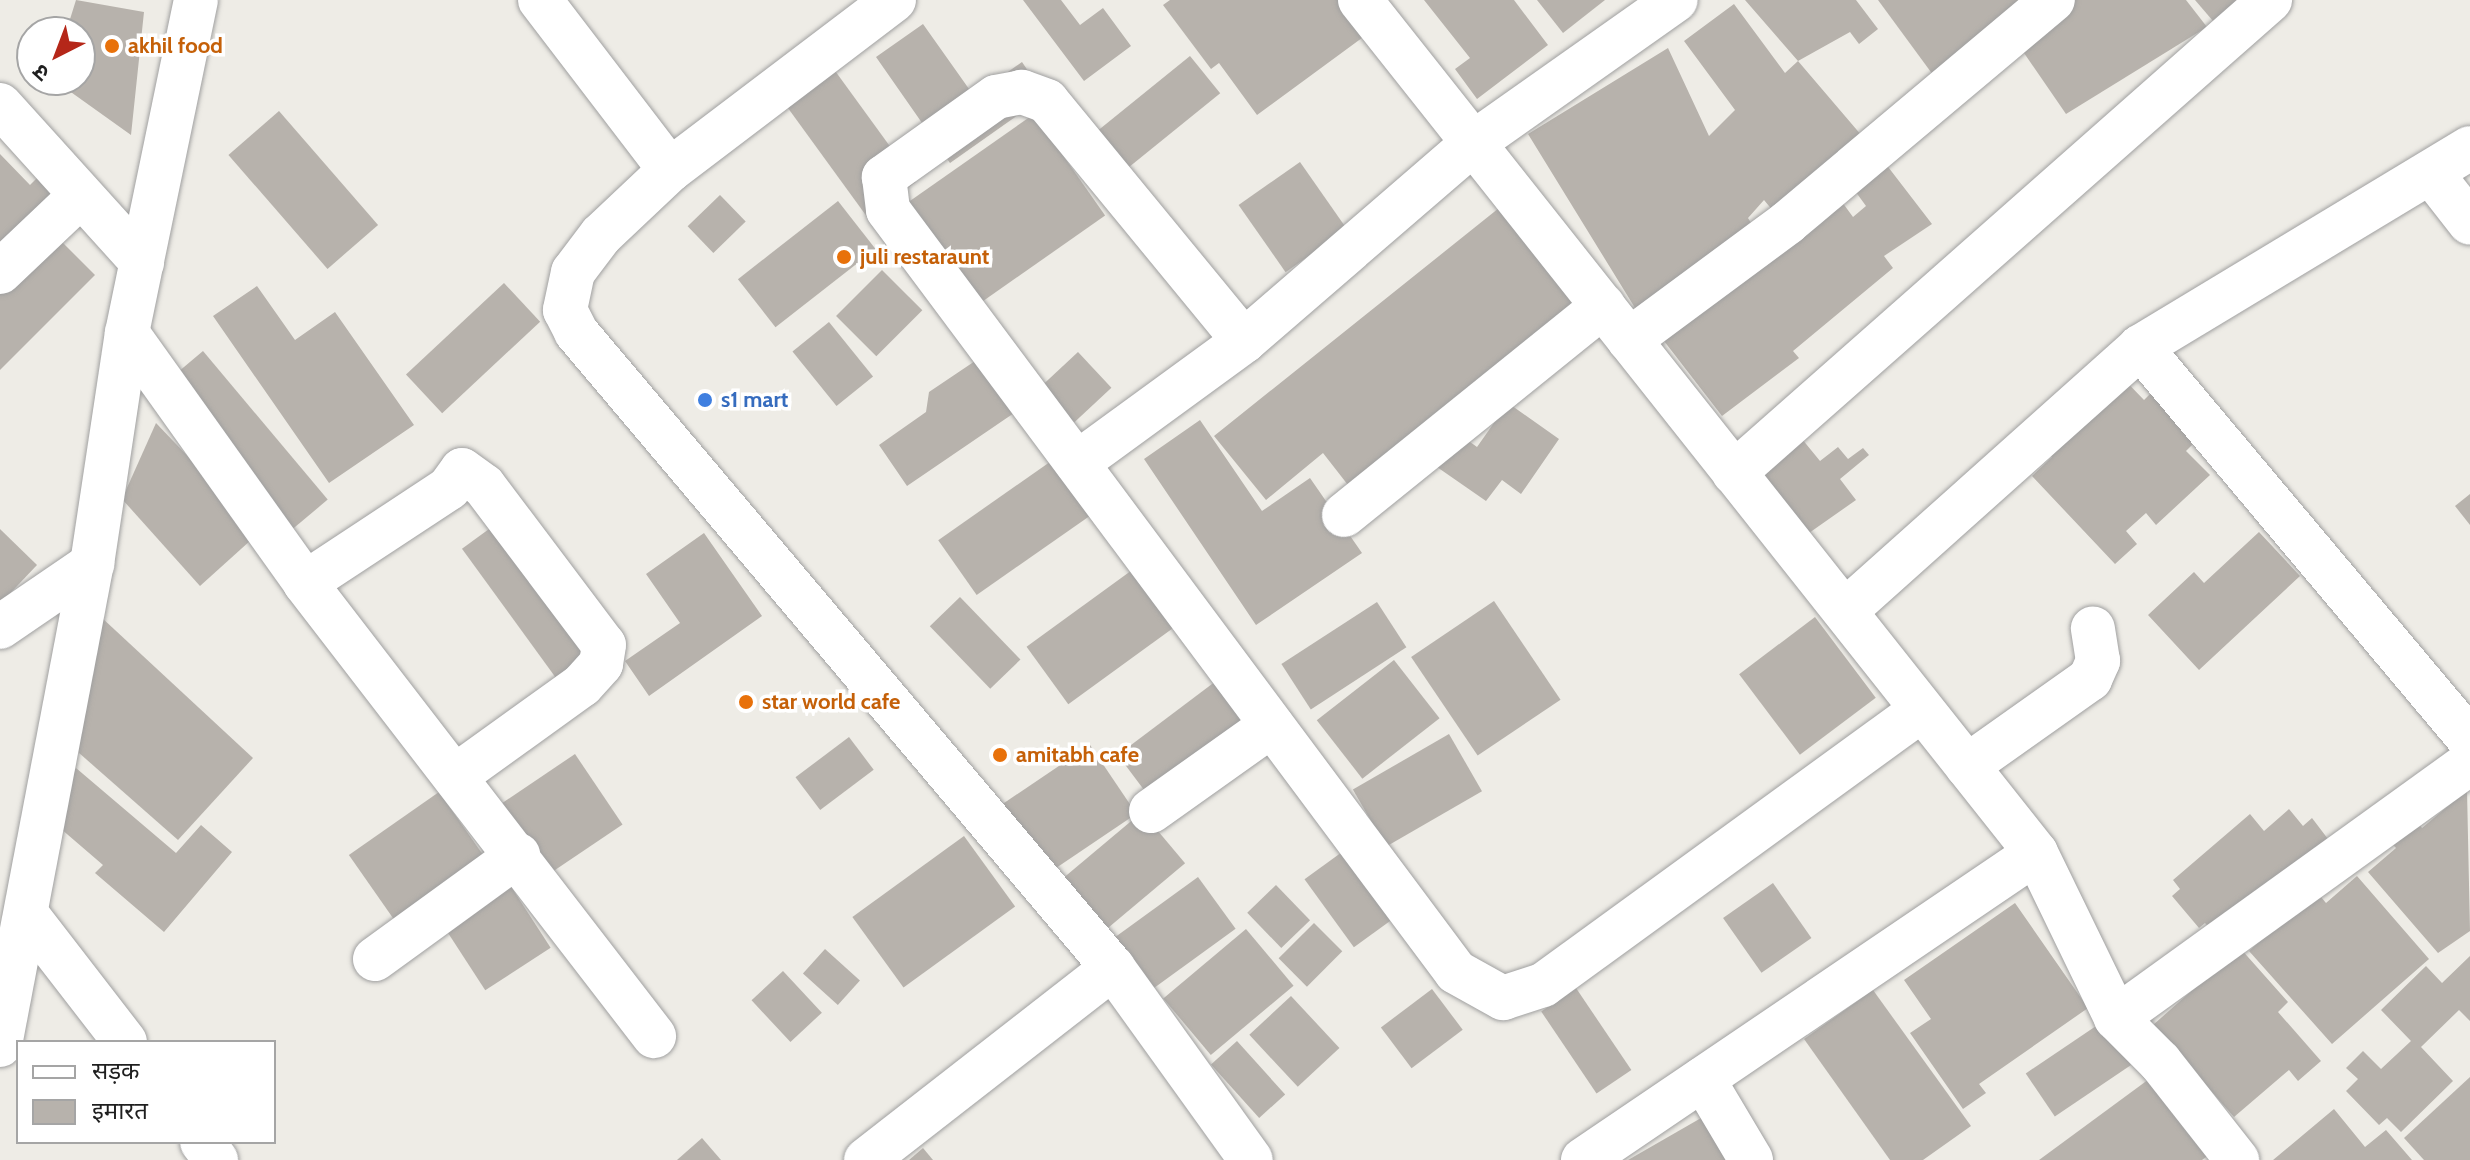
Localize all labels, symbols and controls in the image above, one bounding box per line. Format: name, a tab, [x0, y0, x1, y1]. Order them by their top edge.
north arrow	[16, 16, 96, 96]
place label: akhil food	[128, 33, 223, 59]
marker: akhil food	[103, 37, 121, 55]
text: उ	[27, 58, 55, 87]
place label: juli restaraunt	[860, 244, 989, 270]
marker: juli restaraunt	[835, 248, 853, 266]
place label: s1 mart	[721, 387, 788, 413]
marker: s1 mart	[696, 391, 714, 409]
place label: star world cafe	[762, 689, 900, 715]
marker: star world cafe	[737, 693, 755, 711]
place label: amitabh cafe	[1016, 742, 1139, 768]
marker: amitabh cafe	[991, 746, 1009, 764]
legend	[16, 1040, 276, 1144]
text: सड़क	[92, 1056, 140, 1085]
text: इमारत	[92, 1096, 148, 1125]

